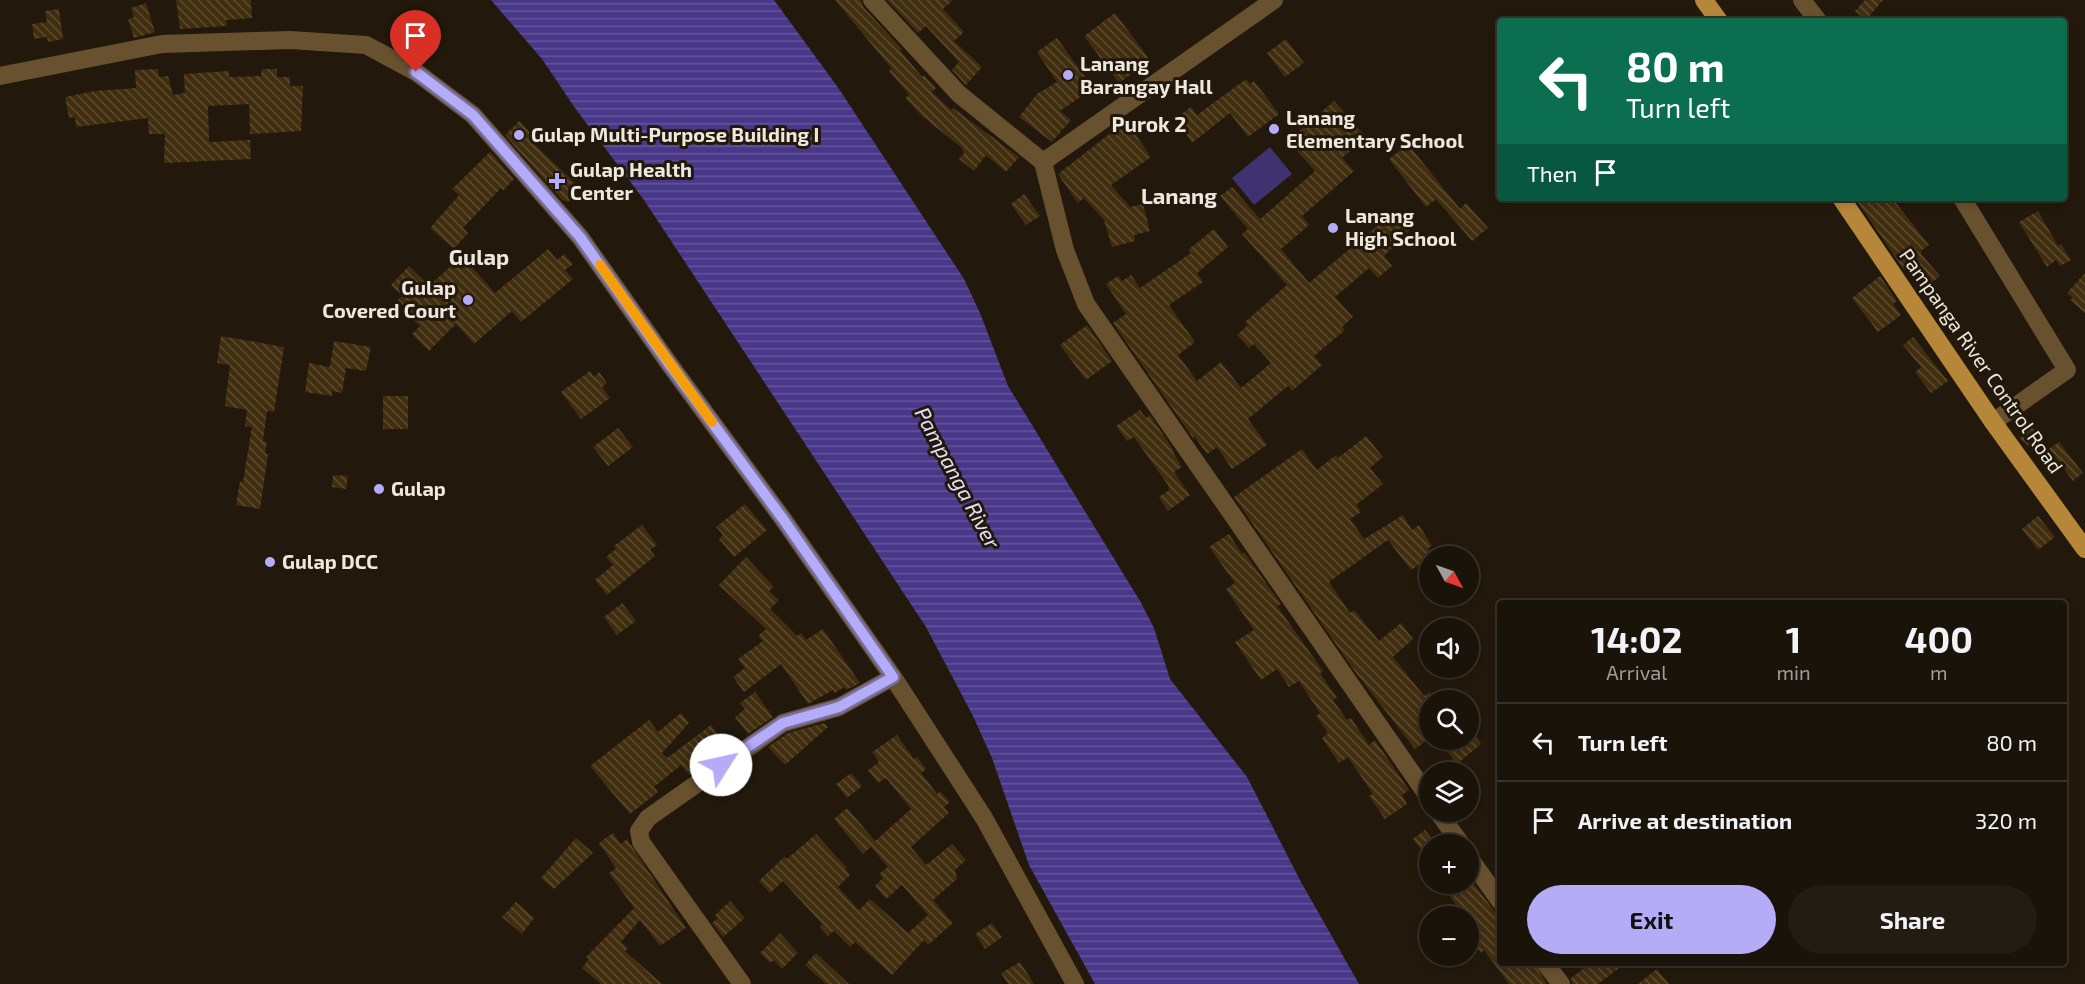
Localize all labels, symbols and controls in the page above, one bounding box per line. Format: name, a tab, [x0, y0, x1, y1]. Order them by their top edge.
pin	[390, 10, 441, 72]
icon: arrive	[399, 19, 432, 52]
text: 80 m	[1626, 40, 1725, 90]
icon: left	[1527, 42, 1605, 120]
place label: Lanang Barangay Hall	[1080, 51, 1213, 99]
marker: Lanang Barangay Hall	[1061, 68, 1075, 82]
text: Turn left	[1626, 91, 1730, 123]
place label: Lanang Elementary School	[1286, 105, 1464, 153]
district label: Purok 2	[1112, 111, 1186, 136]
place label: Gulap Multi-Purpose Building I	[531, 122, 819, 146]
marker: Lanang Elementary School	[1267, 122, 1281, 136]
marker: Gulap Multi-Purpose Building I	[512, 128, 526, 142]
icon: arrive	[1589, 156, 1622, 189]
place label: Gulap Health Center	[570, 157, 692, 204]
text: Then	[1527, 160, 1577, 186]
marker: Gulap Health Center	[548, 172, 566, 190]
district label: Lanang	[1141, 182, 1217, 208]
place label: Lanang High School	[1345, 203, 1457, 250]
marker: Lanang High School	[1326, 221, 1340, 235]
district label: Gulap	[449, 243, 509, 269]
street label: Pampanga River Control Road	[1895, 244, 2069, 477]
place label: Gulap Covered Court	[322, 275, 456, 322]
marker: Gulap Covered Court	[461, 293, 475, 307]
water label: Pampanga River	[911, 402, 1006, 553]
place label: Gulap	[391, 476, 446, 500]
marker: Gulap	[372, 482, 386, 496]
north arrow	[1419, 546, 1479, 606]
map controls	[1419, 546, 1479, 966]
place label: Gulap DCC	[282, 549, 378, 573]
marker: Gulap DCC	[263, 555, 277, 569]
text: 14:02	[1591, 617, 1682, 660]
text: 1	[1786, 617, 1801, 660]
text: 400	[1905, 617, 1973, 660]
button: sound	[1419, 618, 1479, 678]
text: Arrival	[1606, 660, 1667, 684]
text: min	[1776, 660, 1811, 684]
text: m	[1930, 660, 1948, 684]
button: search	[1419, 690, 1479, 750]
icon: left	[1527, 726, 1560, 759]
text: Turn left	[1578, 729, 1667, 755]
text: 80 m	[1986, 729, 2037, 755]
position arrow	[689, 733, 753, 797]
button: layers	[1419, 762, 1479, 822]
icon: arrive	[1527, 804, 1560, 837]
text: Arrive at destination	[1578, 807, 1792, 833]
text: 320 m	[1975, 807, 2037, 833]
button: +	[1419, 834, 1479, 894]
button: Exit	[1527, 885, 1776, 954]
button: Share	[1788, 885, 2037, 954]
button: −	[1419, 906, 1479, 966]

